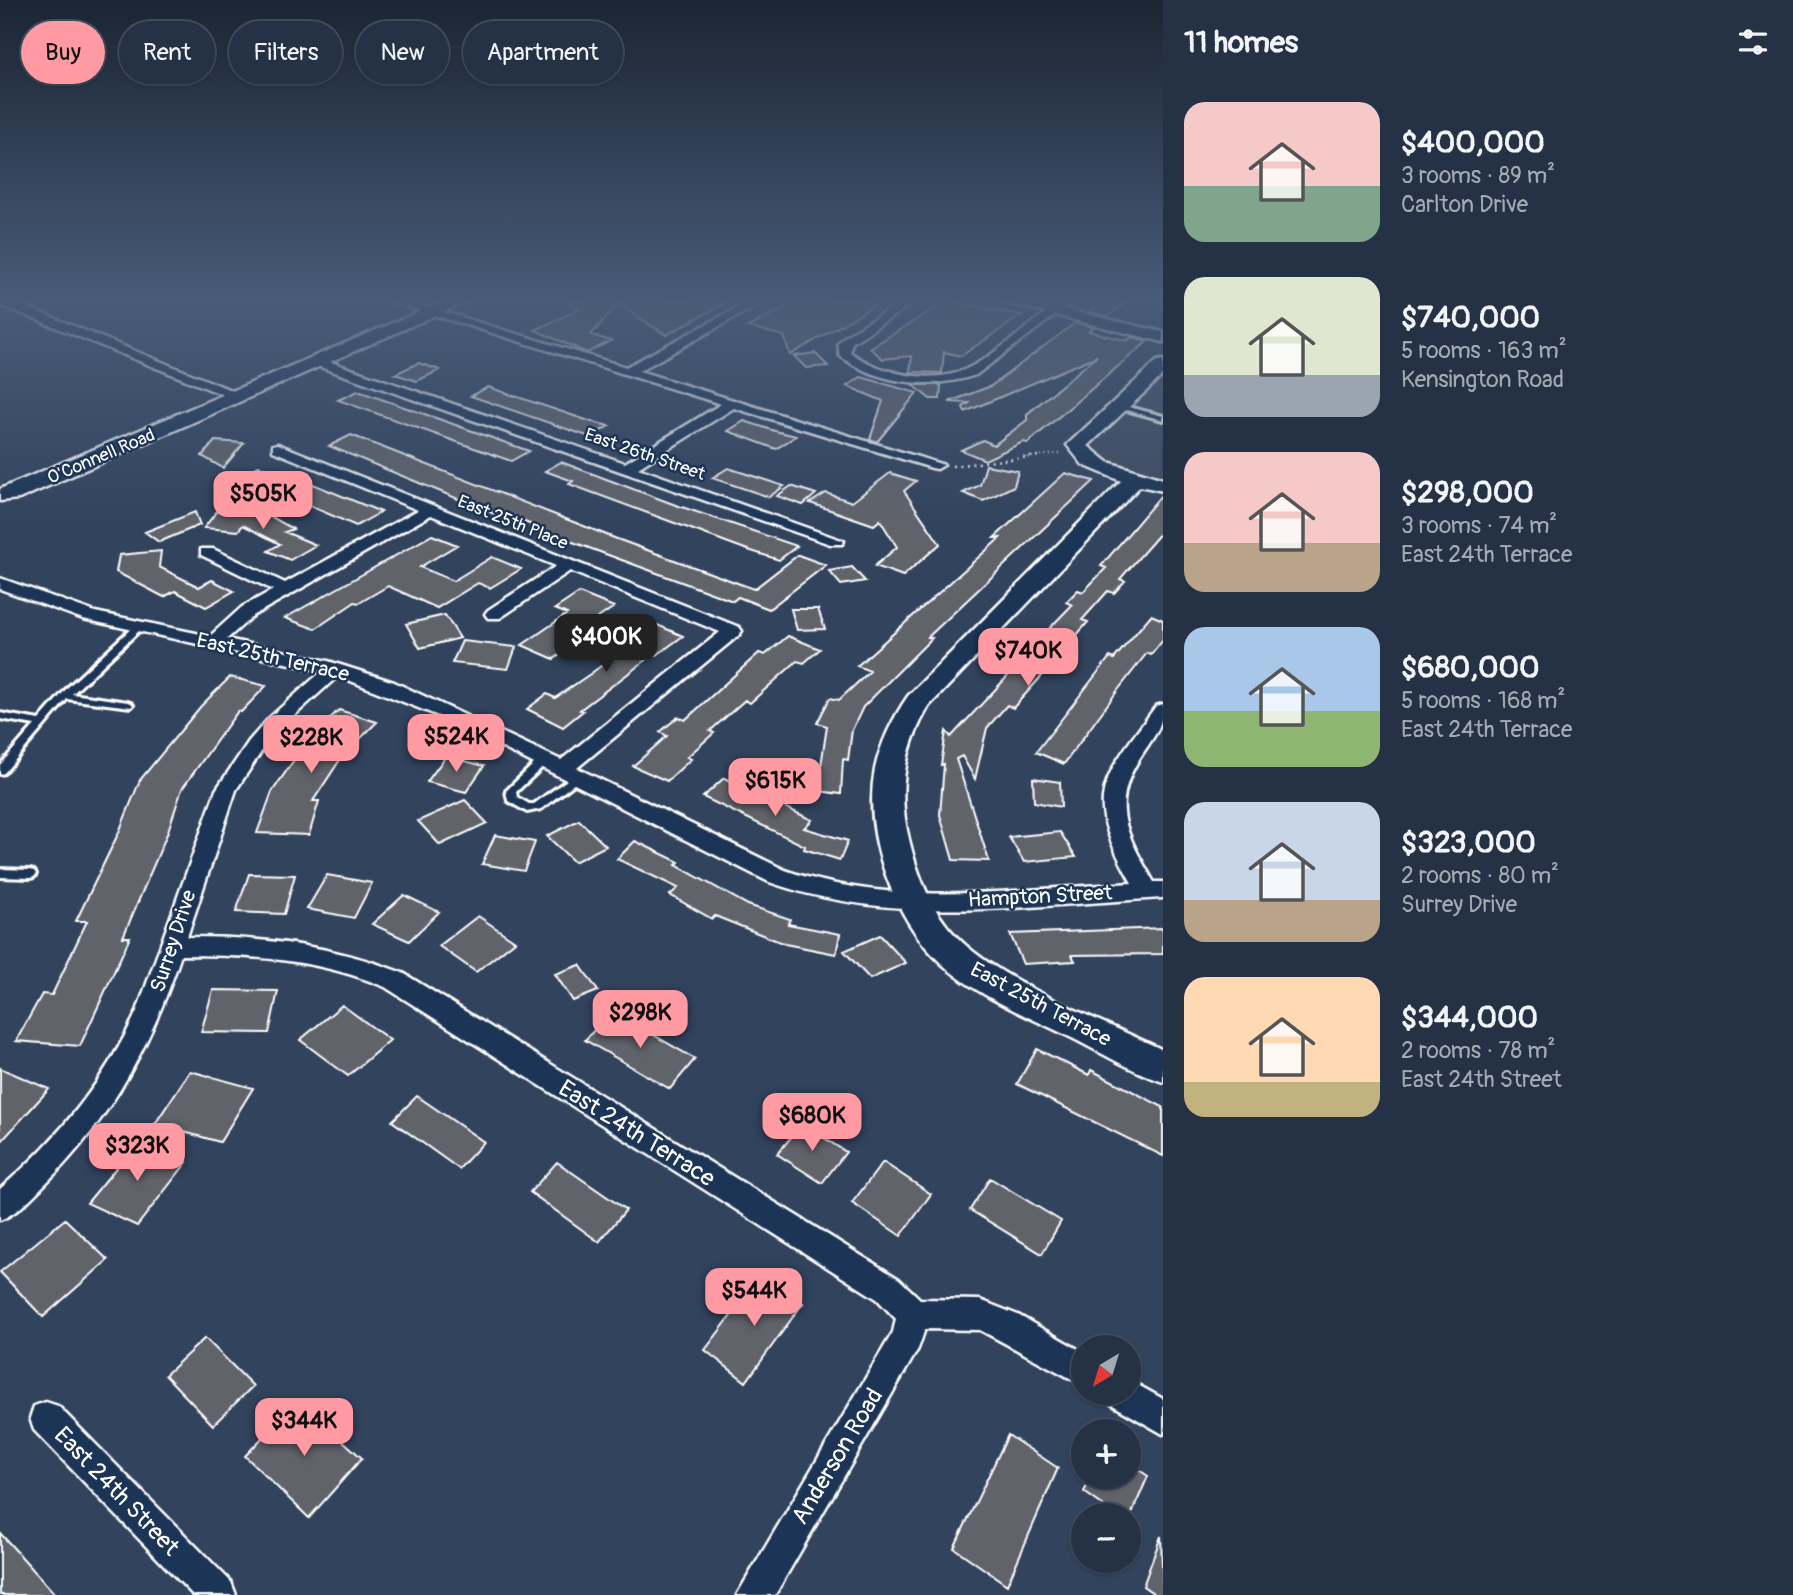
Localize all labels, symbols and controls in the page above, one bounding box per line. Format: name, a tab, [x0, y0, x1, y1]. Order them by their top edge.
chip: Buy	[21, 21, 105, 84]
chip: Rent	[119, 21, 215, 84]
chip: Filters	[229, 21, 342, 84]
chip: New	[356, 21, 449, 84]
chip: Apartment	[463, 21, 623, 84]
icon: filters	[1734, 23, 1772, 61]
text: 11 homes	[1184, 24, 1298, 61]
text: $400,000	[1401, 124, 1545, 161]
icon: home	[1240, 130, 1324, 214]
text: 3 rooms · 89 m²	[1401, 161, 1555, 190]
text: Carlton Drive	[1401, 190, 1528, 219]
text: $740,000	[1401, 299, 1540, 336]
icon: home	[1240, 305, 1324, 389]
text: 5 rooms · 163 m²	[1401, 336, 1567, 365]
text: Kensington Road	[1401, 365, 1564, 394]
street label: O'Connell Road	[44, 423, 158, 489]
street label: East 26th Street	[582, 423, 709, 486]
pin: $505K	[214, 472, 312, 531]
text: $298,000	[1401, 474, 1534, 511]
text: $505K	[230, 479, 296, 508]
icon: home	[1240, 480, 1324, 564]
street label: East 25th Place	[454, 490, 571, 555]
text: 3 rooms · 74 m²	[1401, 511, 1557, 540]
text: East 24th Terrace	[1401, 540, 1572, 569]
pin: $400K	[557, 614, 655, 674]
text: $400K	[570, 622, 642, 651]
street label: East 25th Terrace	[194, 627, 352, 688]
pin: $740K	[979, 628, 1077, 688]
text: $740K	[994, 636, 1062, 665]
text: $680,000	[1401, 649, 1539, 686]
icon: home	[1240, 655, 1324, 739]
text: 5 rooms · 168 m²	[1401, 686, 1565, 715]
pin: $524K	[407, 714, 505, 774]
text: East 24th Terrace	[1401, 715, 1572, 744]
pin: $228K	[262, 716, 360, 775]
text: $524K	[424, 722, 489, 751]
text: $228K	[279, 723, 343, 752]
pin: $615K	[726, 758, 824, 818]
text: $615K	[744, 766, 806, 795]
text: $323,000	[1401, 824, 1536, 861]
icon: home	[1240, 830, 1324, 914]
text: 2 rooms · 80 m²	[1401, 861, 1559, 890]
street label: Hampton Street	[967, 879, 1113, 914]
street label: Surrey Drive	[144, 886, 203, 996]
text: Surrey Drive	[1401, 890, 1517, 919]
street label: East 25th Terrace	[966, 956, 1116, 1053]
pin: $298K	[591, 990, 689, 1050]
text: $298K	[609, 998, 671, 1027]
text: $344,000	[1401, 999, 1538, 1036]
icon: home	[1240, 1005, 1324, 1089]
text: 2 rooms · 78 m²	[1401, 1036, 1555, 1065]
text: East 24th Street	[1401, 1065, 1562, 1094]
street label: East 24th Terrace	[553, 1074, 720, 1193]
pin: $680K	[763, 1094, 861, 1153]
text: $680K	[778, 1101, 846, 1130]
pin: $323K	[88, 1124, 186, 1183]
text: $323K	[105, 1131, 169, 1160]
pin: $544K	[705, 1268, 803, 1328]
text: $544K	[721, 1276, 787, 1305]
north arrow	[1071, 1335, 1141, 1405]
map controls	[1071, 1335, 1141, 1573]
street label: Anderson Road	[785, 1383, 889, 1529]
pin: $344K	[255, 1398, 353, 1458]
text: $344K	[271, 1406, 337, 1435]
button: +	[1071, 1419, 1141, 1489]
street label: East 24th Street	[48, 1421, 186, 1562]
button: −	[1071, 1503, 1141, 1573]

